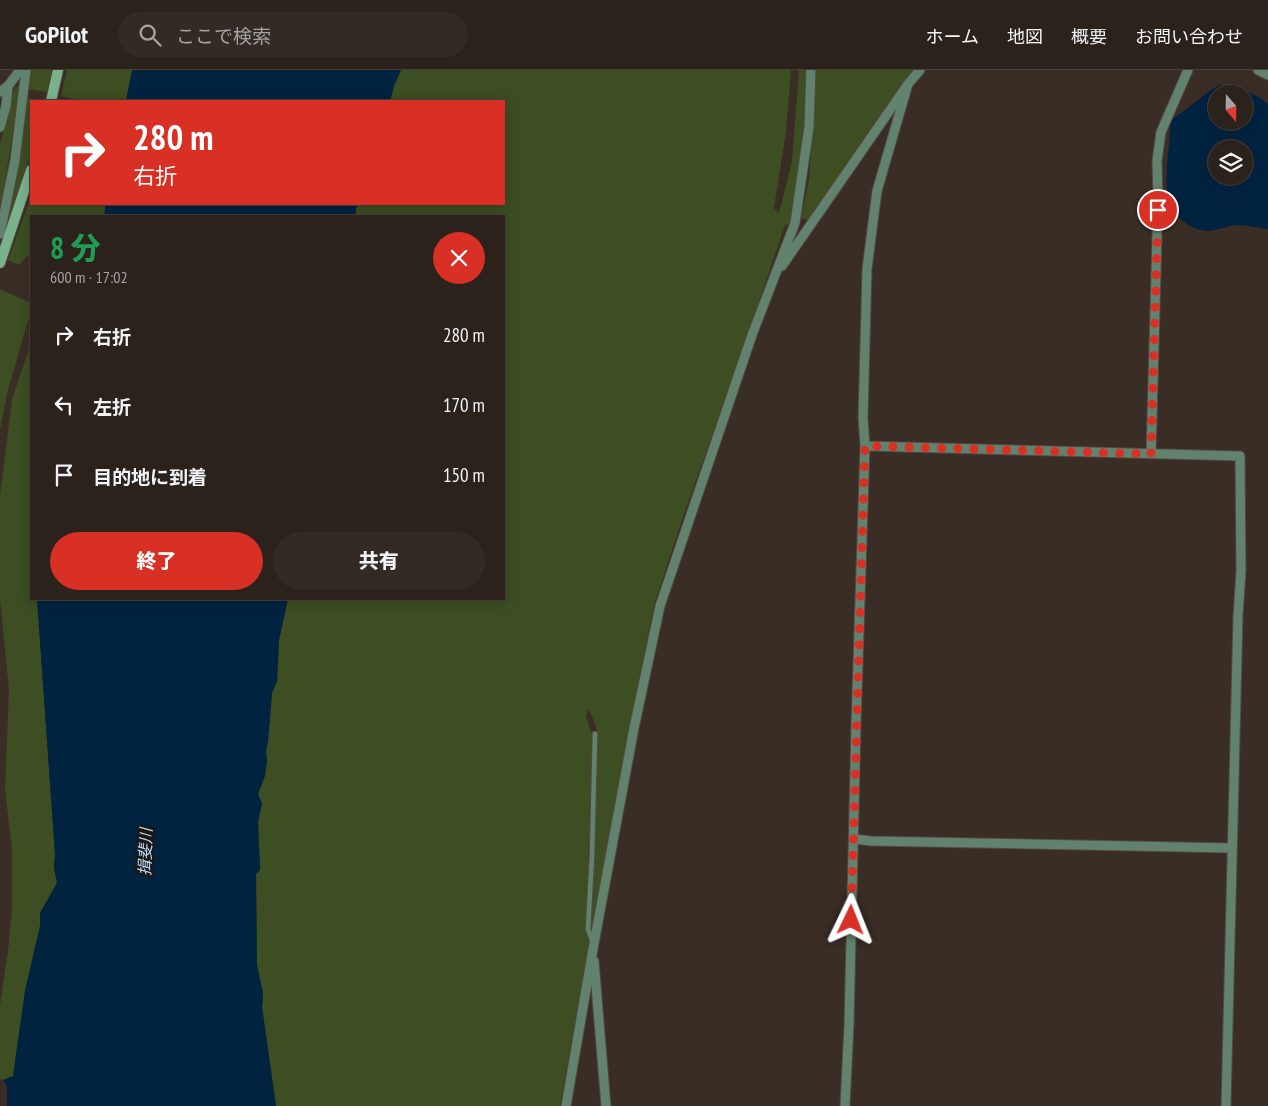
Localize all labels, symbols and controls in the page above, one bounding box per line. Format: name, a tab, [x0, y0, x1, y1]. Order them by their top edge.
search box	[118, 12, 468, 57]
text: GoPilot	[25, 19, 88, 50]
icon: search	[136, 21, 164, 49]
text: ここで検索	[176, 24, 271, 48]
text: ホーム	[926, 25, 979, 48]
text: 地図	[1007, 25, 1043, 48]
text: 概要	[1071, 25, 1107, 48]
text: お問い合わせ	[1135, 25, 1243, 48]
north arrow	[1208, 85, 1252, 130]
map controls	[1208, 85, 1253, 185]
text: 280 m	[133, 114, 214, 160]
icon: right	[50, 120, 115, 185]
button: layers	[1208, 140, 1253, 185]
text: 右折	[133, 162, 177, 190]
pin	[1137, 189, 1179, 231]
icon: arrive	[1144, 196, 1172, 224]
text: 8 分	[50, 228, 101, 267]
button: close	[433, 232, 485, 284]
text: 600 m · 17:02	[50, 267, 128, 287]
icon: right	[50, 321, 78, 349]
text: 280 m	[443, 323, 485, 347]
text: 右折	[93, 325, 131, 349]
icon: left	[50, 391, 78, 419]
text: 170 m	[443, 393, 485, 417]
text: 左折	[93, 395, 131, 419]
icon: arrive	[50, 461, 78, 489]
text: 150 m	[443, 463, 485, 487]
text: 目的地に到着	[93, 465, 207, 489]
button: 終了	[50, 532, 263, 590]
button: 共有	[273, 532, 485, 590]
water label: 揖斐川	[134, 826, 156, 876]
position arrow	[824, 893, 876, 945]

